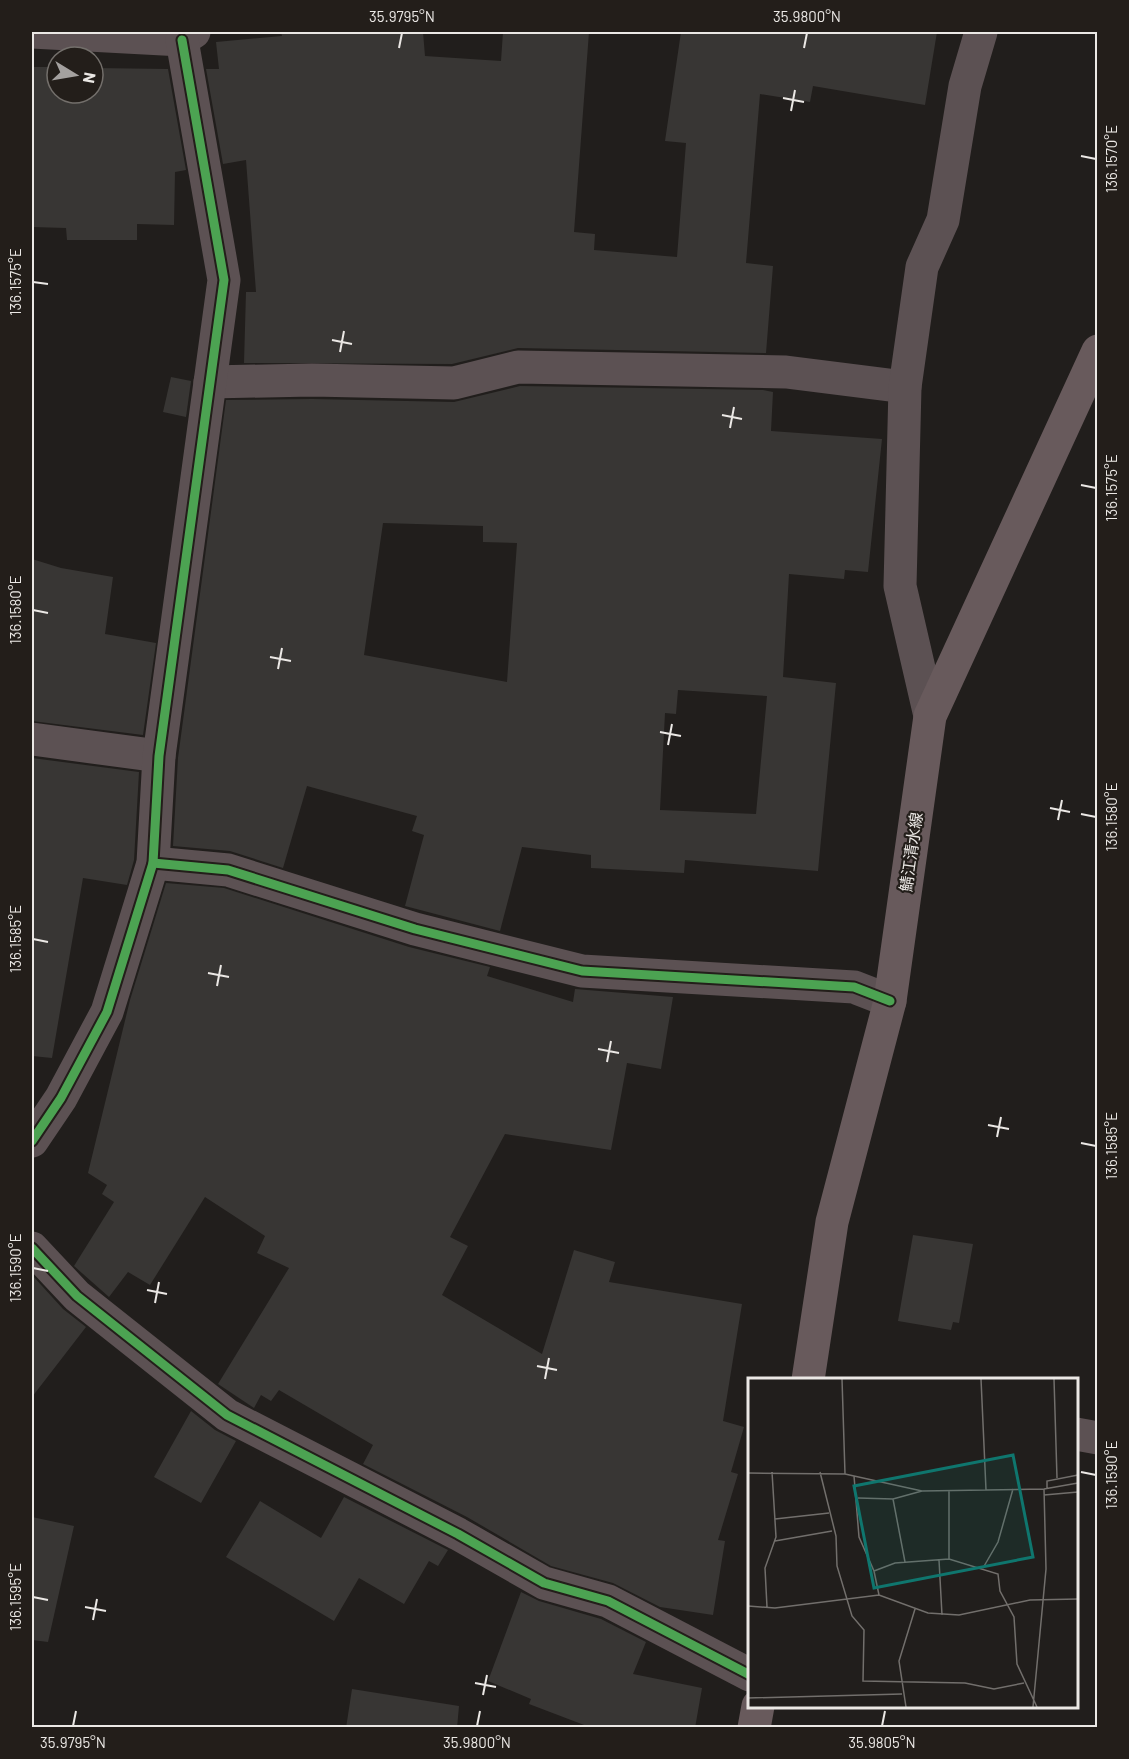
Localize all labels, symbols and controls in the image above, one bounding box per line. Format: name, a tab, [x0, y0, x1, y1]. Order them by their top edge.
text: 35.9795°N	[369, 7, 435, 25]
text: 35.9800°N	[773, 7, 841, 25]
north arrow	[45, 45, 105, 105]
text: N	[80, 71, 101, 85]
text: 136.1570°E	[1102, 125, 1120, 193]
text: 136.1575°E	[6, 248, 24, 316]
text: 136.1575°E	[1102, 454, 1120, 522]
text: 136.1580°E	[6, 576, 24, 644]
text: 136.1580°E	[1102, 783, 1120, 851]
street label: 鯖江清水線	[896, 811, 925, 893]
text: 136.1585°E	[6, 905, 24, 973]
text: 136.1585°E	[1102, 1112, 1120, 1180]
text: 136.1590°E	[6, 1234, 24, 1302]
inset map	[748, 1378, 1078, 1708]
text: 136.1590°E	[1102, 1441, 1120, 1509]
text: 136.1595°E	[6, 1563, 24, 1631]
text: 35.9795°N	[40, 1733, 106, 1751]
text: 35.9800°N	[443, 1733, 511, 1751]
text: 35.9805°N	[848, 1733, 916, 1751]

